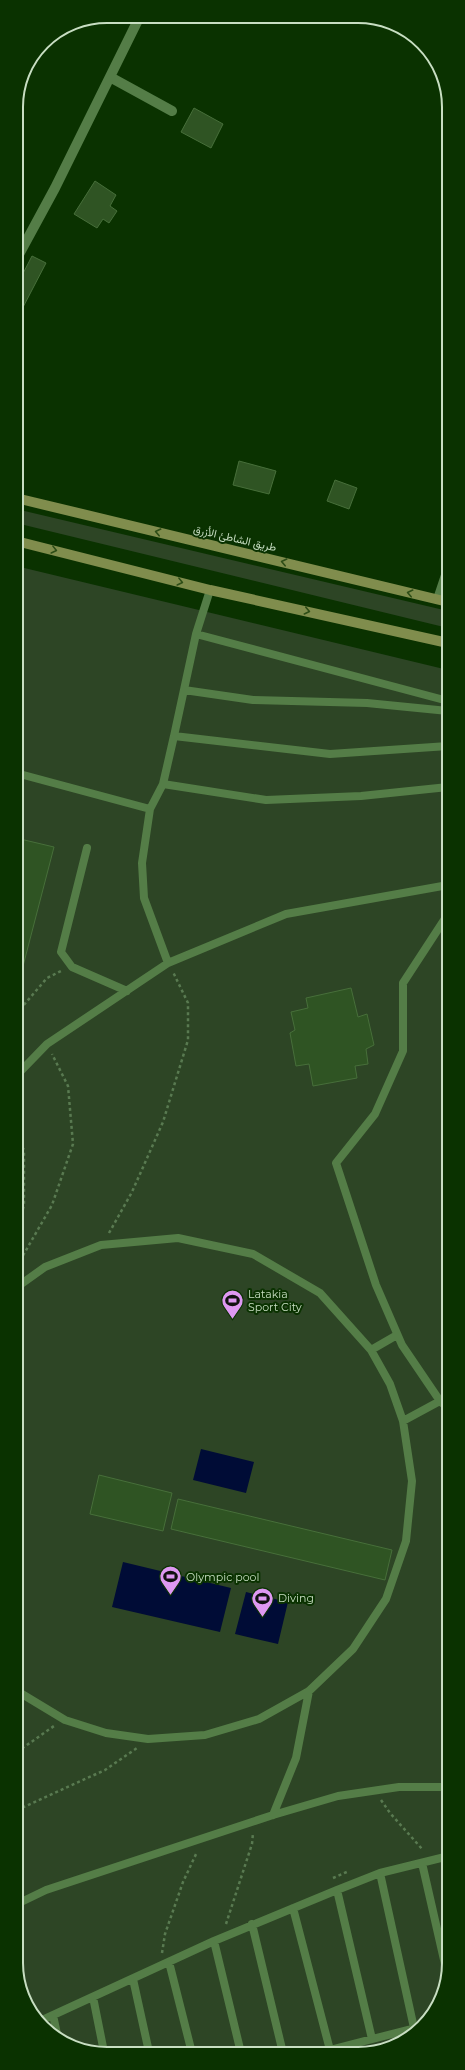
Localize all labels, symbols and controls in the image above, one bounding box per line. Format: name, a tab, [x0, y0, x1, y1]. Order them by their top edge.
street label: طريق الشاطئ الأزرق	[192, 522, 278, 554]
one-way arrow	[154, 529, 161, 537]
one-way arrow	[51, 546, 57, 554]
one-way arrow	[281, 559, 287, 567]
one-way arrow	[176, 577, 183, 586]
one-way arrow	[407, 589, 414, 597]
one-way arrow	[304, 607, 310, 615]
sports icon: Latakia Sport City	[220, 1287, 246, 1320]
place label: Latakia Sport City	[248, 1287, 302, 1314]
sports icon: Olympic pool	[158, 1564, 184, 1597]
place label: Olympic pool	[186, 1570, 259, 1584]
sports icon: Diving	[249, 1585, 275, 1618]
place label: Diving	[278, 1591, 314, 1605]

